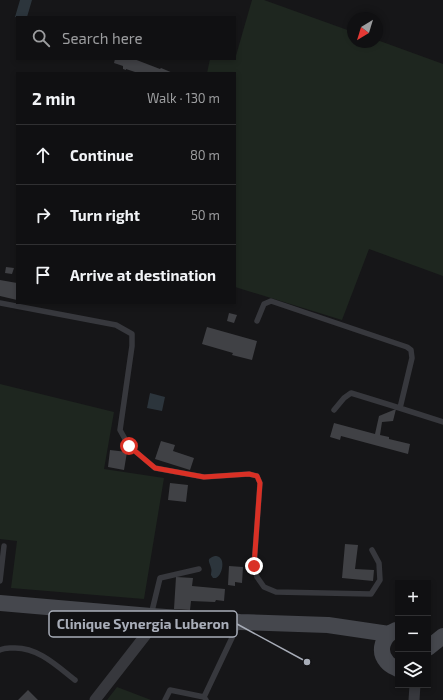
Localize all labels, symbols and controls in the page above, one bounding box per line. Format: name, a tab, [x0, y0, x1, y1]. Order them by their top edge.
north arrow	[347, 12, 383, 48]
search box	[16, 16, 236, 60]
icon: search	[30, 27, 52, 49]
text: Search here	[62, 29, 143, 47]
text: 2 min	[32, 88, 75, 108]
text: Walk · 130 m	[147, 90, 220, 106]
icon: ahead	[32, 144, 54, 166]
text: Continue	[70, 146, 133, 164]
text: 80 m	[190, 147, 220, 163]
icon: right	[32, 204, 54, 226]
text: Turn right	[70, 206, 140, 224]
text: 50 m	[191, 207, 220, 223]
icon: arrive	[32, 264, 54, 286]
text: Arrive at destination	[70, 266, 216, 284]
route start	[120, 437, 138, 455]
route end	[245, 557, 263, 575]
map controls	[395, 580, 431, 688]
button: +	[395, 580, 431, 616]
callout: Clinique Synergia Luberon	[49, 611, 237, 637]
text: Clinique Synergia Luberon	[57, 615, 229, 632]
button: −	[395, 616, 431, 652]
button: layers	[395, 652, 431, 688]

